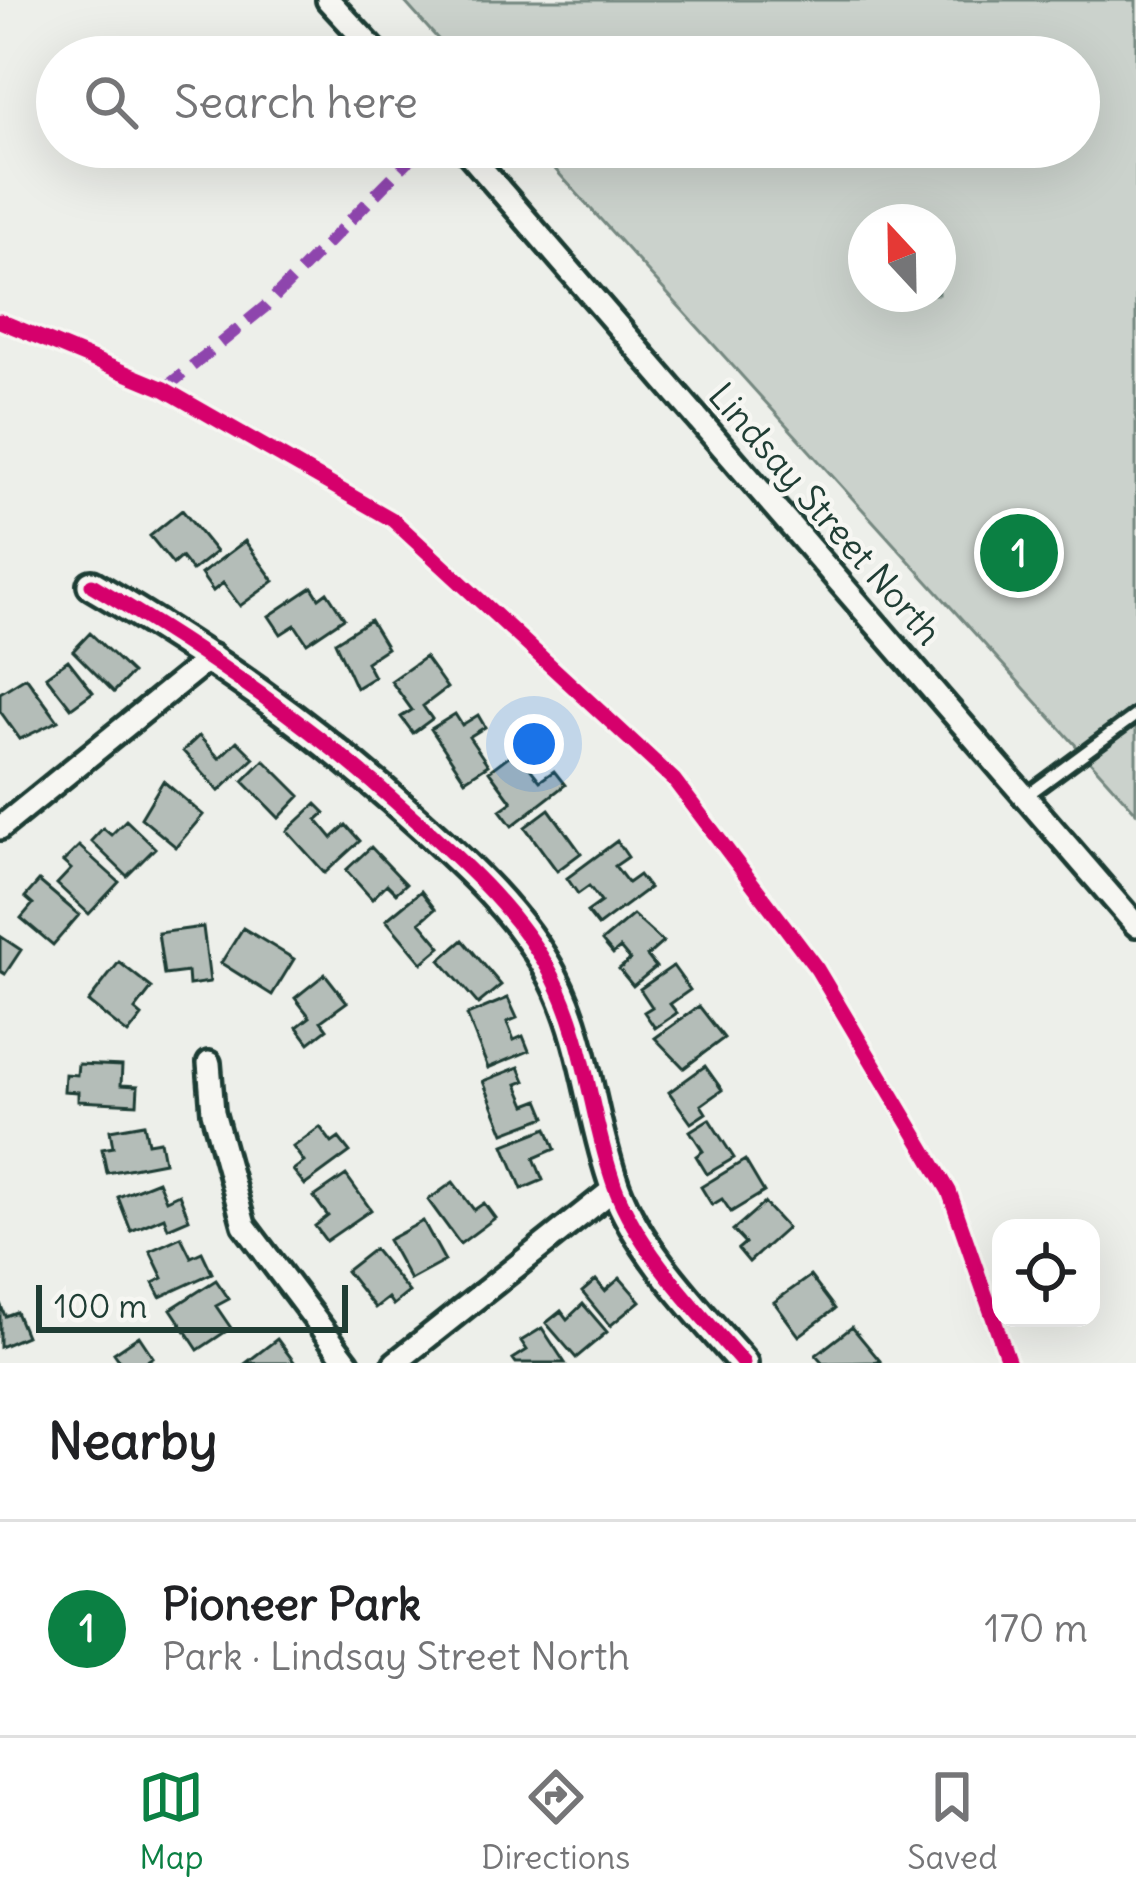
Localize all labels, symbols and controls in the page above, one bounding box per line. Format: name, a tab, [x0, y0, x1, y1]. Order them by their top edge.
search box	[36, 36, 1100, 168]
icon: search	[78, 69, 144, 135]
text: Search here	[174, 74, 418, 130]
north arrow	[848, 204, 956, 312]
street label: Lindsay Street North	[699, 374, 951, 654]
pin: 1	[980, 508, 1058, 598]
your location	[504, 714, 564, 774]
map controls	[992, 1219, 1100, 1327]
button: locate	[992, 1219, 1100, 1327]
scale bar	[36, 1279, 348, 1332]
text: 100 m	[54, 1285, 147, 1327]
text: Nearby	[48, 1409, 217, 1473]
text: Pioneer Park	[162, 1576, 421, 1632]
text: 1	[79, 1604, 95, 1653]
text: 170 m	[984, 1604, 1088, 1653]
text: Park · Lindsay Street North	[162, 1632, 630, 1681]
tab: Map	[138, 1764, 204, 1878]
tab: Directions	[481, 1764, 630, 1878]
tab: Saved	[907, 1764, 998, 1878]

